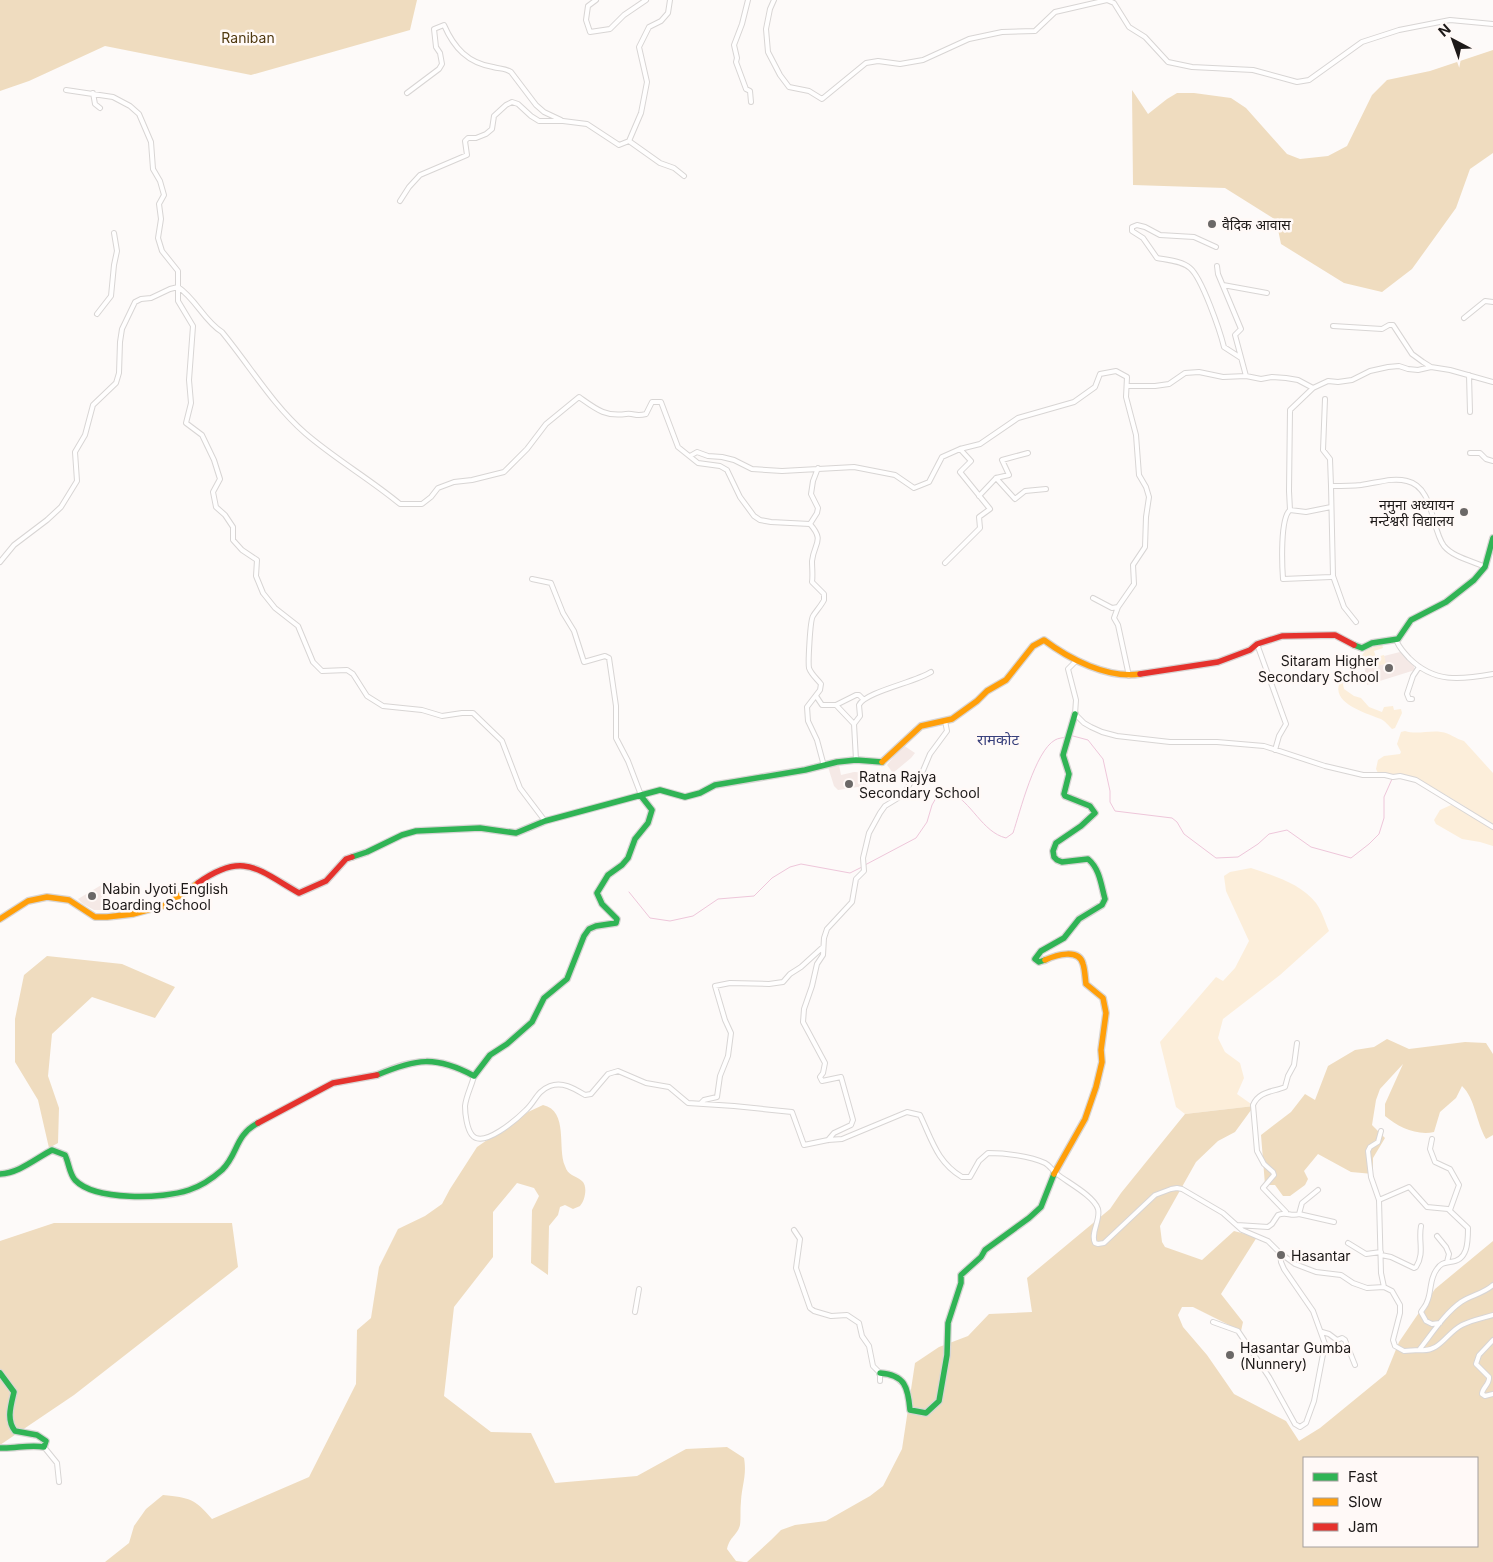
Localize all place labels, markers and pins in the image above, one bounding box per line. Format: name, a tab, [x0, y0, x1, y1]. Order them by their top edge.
place label: वैदिक आवास	[1222, 216, 1291, 233]
marker: वैदिक आवास	[1206, 218, 1218, 230]
place label: नमुना अध्यायन मन्टेश्वरी विद्यालय	[1370, 496, 1455, 529]
marker: नमुना अध्यायन मन्टेश्वरी विद्यालय	[1458, 506, 1470, 518]
place label: Sitaram Higher Secondary School	[1258, 652, 1379, 685]
marker: Sitaram Higher Secondary School	[1383, 662, 1395, 674]
place label: Ratna Rajya Secondary School	[859, 768, 980, 801]
marker: Ratna Rajya Secondary School	[843, 778, 855, 790]
place label: Nabin Jyoti English Boarding School	[102, 880, 228, 913]
marker: Nabin Jyoti English Boarding School	[86, 890, 98, 902]
place label: Hasantar	[1291, 1247, 1351, 1264]
marker: Hasantar	[1275, 1249, 1287, 1261]
place label: Hasantar Gumba (Nunnery)	[1240, 1339, 1351, 1372]
marker: Hasantar Gumba (Nunnery)	[1224, 1349, 1236, 1361]

